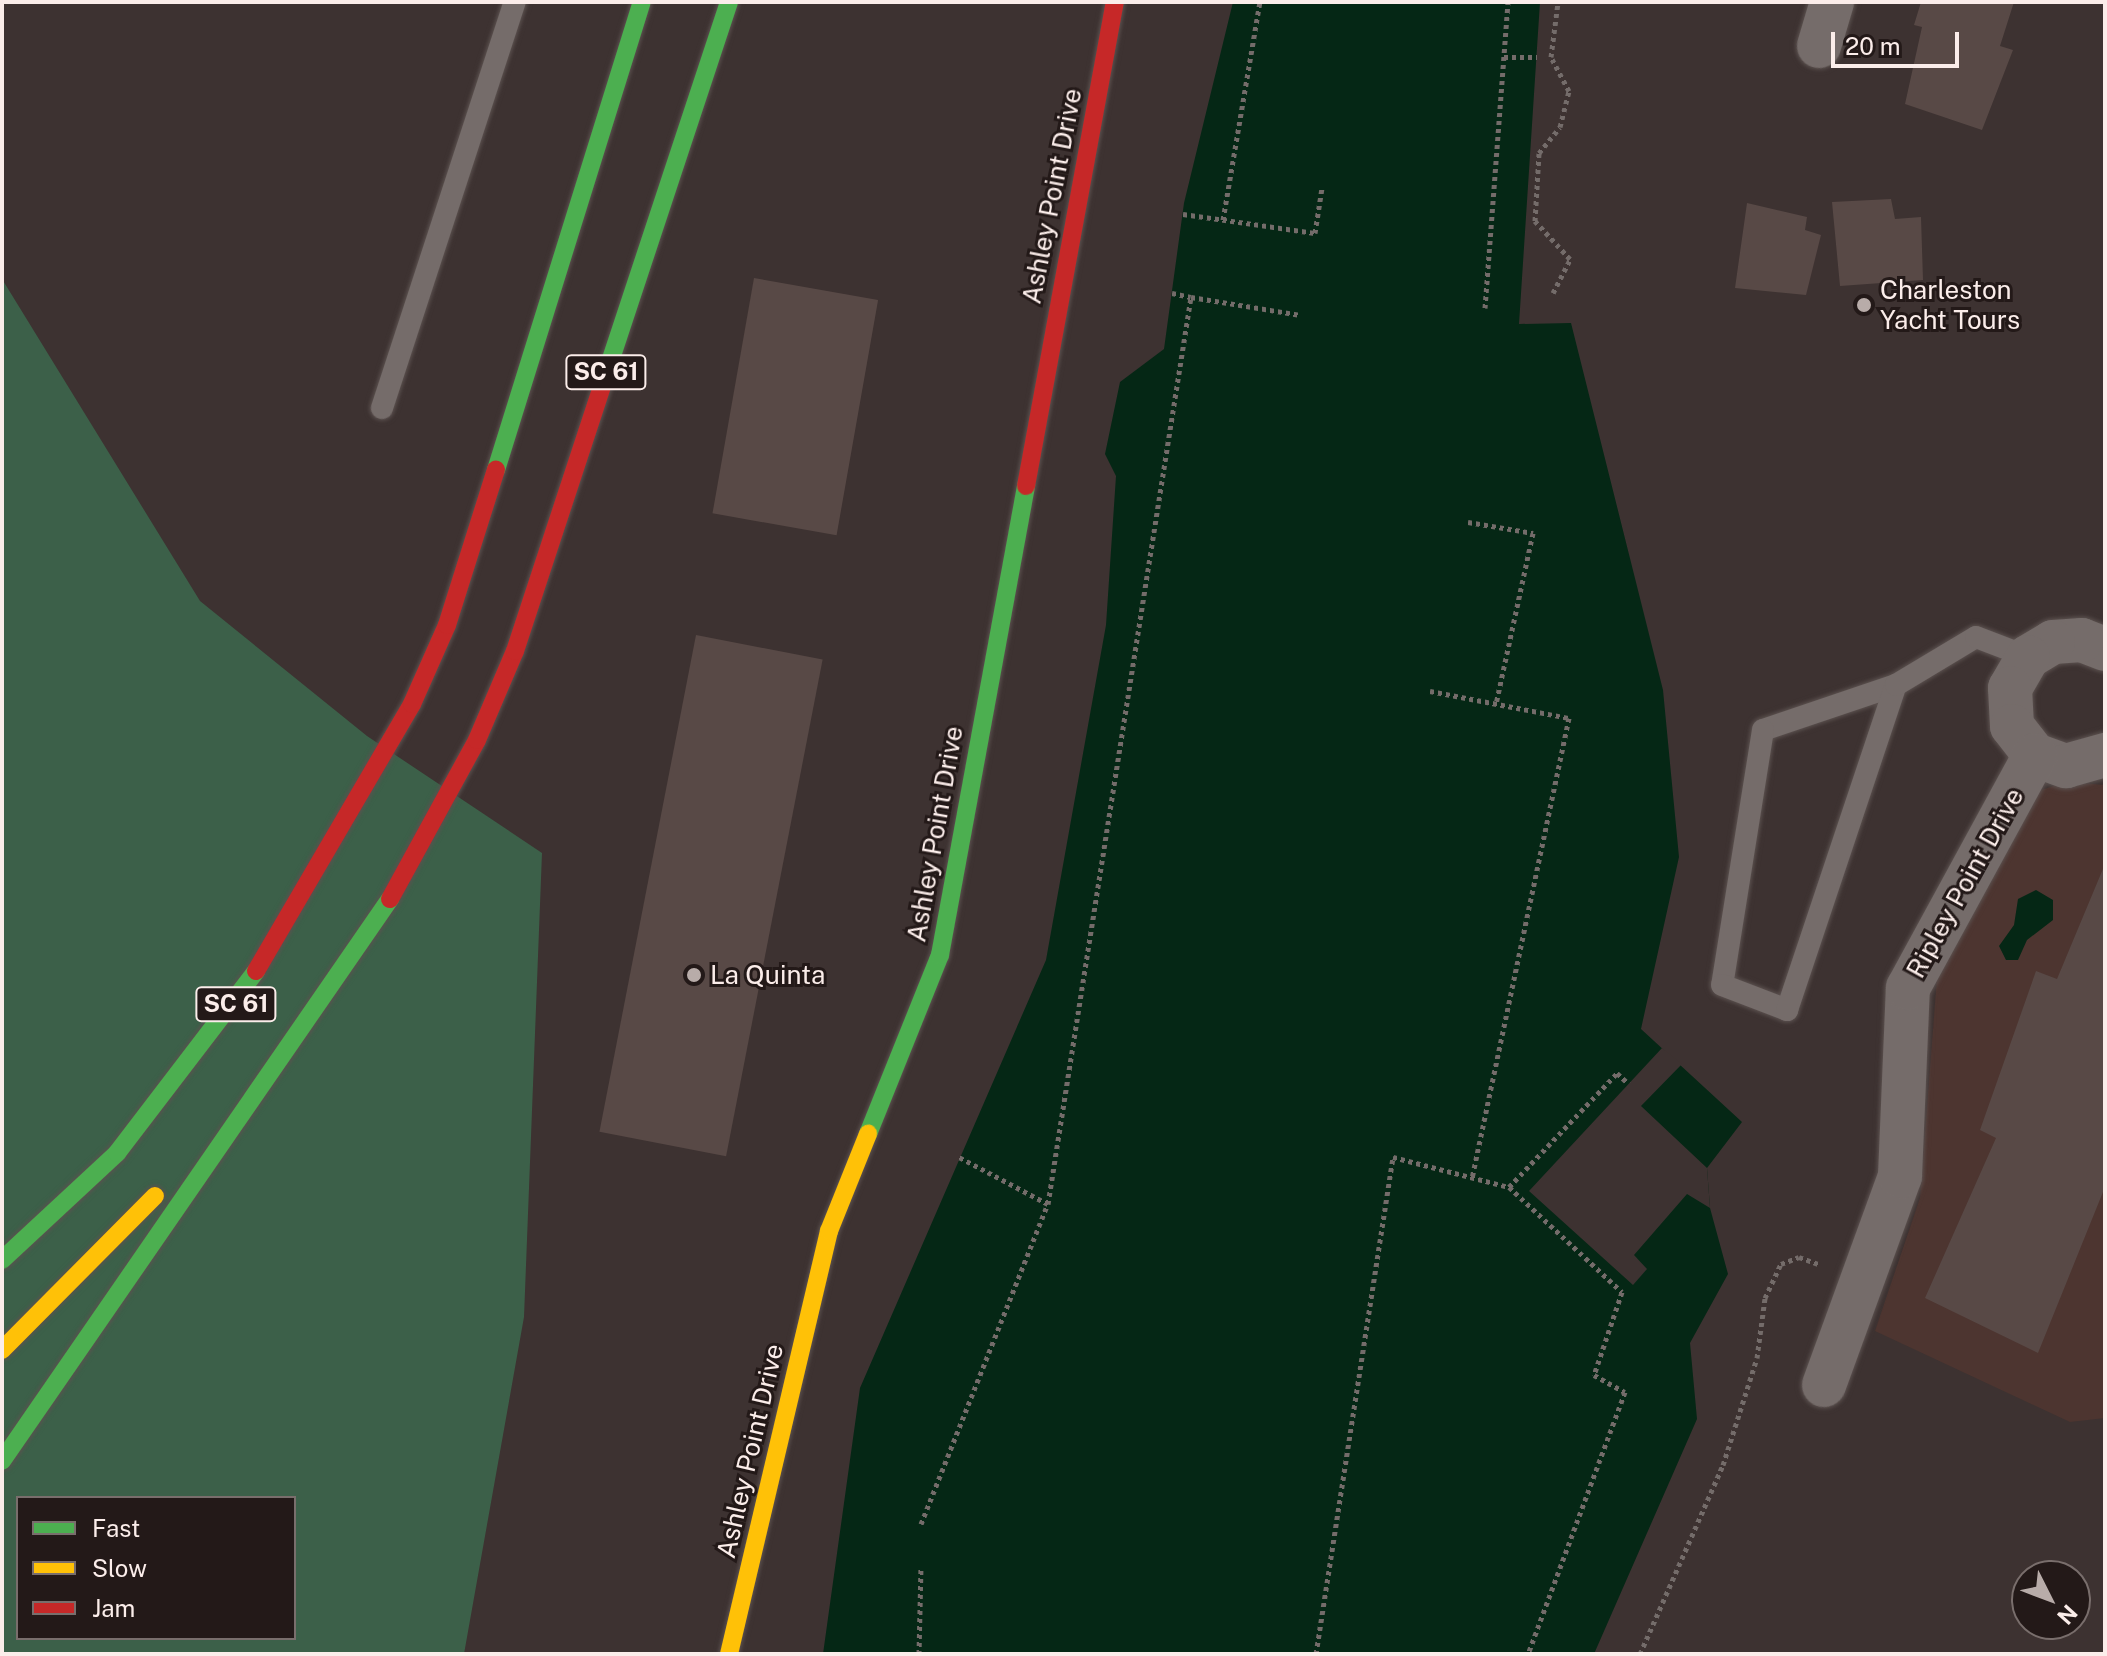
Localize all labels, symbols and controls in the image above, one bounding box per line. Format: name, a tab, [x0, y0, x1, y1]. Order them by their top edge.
scale bar	[1835, 16, 1963, 66]
text: 20 m	[1845, 32, 1901, 60]
street label: Ashley Point Drive	[1016, 86, 1088, 306]
place label: Charleston Yacht Tours	[1880, 274, 2020, 336]
marker: Charleston Yacht Tours	[1855, 296, 1873, 314]
road number: SC 61	[564, 352, 648, 392]
street label: Ashley Point Drive	[901, 723, 969, 945]
street label: Ripley Point Drive	[1900, 783, 2030, 983]
place label: La Quinta	[710, 959, 825, 991]
marker: La Quinta	[685, 966, 703, 984]
road number: SC 61	[194, 984, 278, 1024]
street label: Ashley Point Drive	[710, 1341, 790, 1561]
legend	[16, 1496, 296, 1640]
text: Fast	[92, 1514, 140, 1542]
text: Slow	[92, 1554, 147, 1582]
north arrow	[2011, 1560, 2091, 1640]
text: Jam	[92, 1594, 135, 1622]
text: N	[2052, 1600, 2083, 1630]

